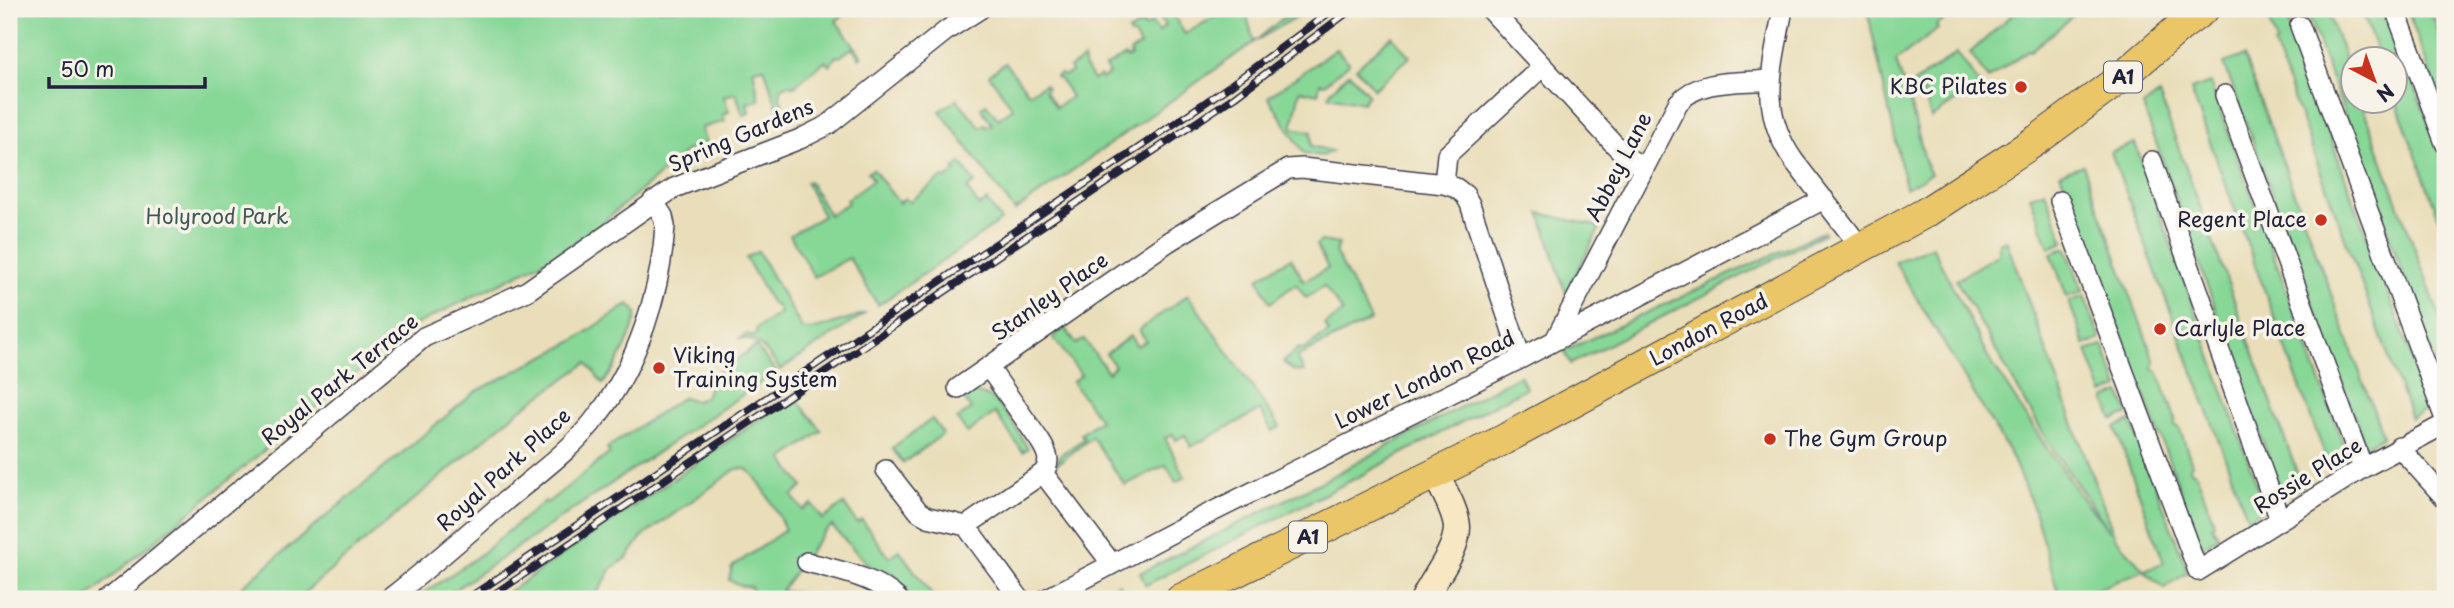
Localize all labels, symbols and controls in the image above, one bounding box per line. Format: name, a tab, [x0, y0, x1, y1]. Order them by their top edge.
scale bar	[49, 46, 205, 90]
north arrow	[2338, 46, 2408, 116]
text: 50 m	[60, 52, 114, 84]
road number: A1	[2104, 61, 2142, 92]
place label: KBC Pilates	[1890, 69, 2007, 101]
text: N	[2371, 78, 2401, 109]
marker: KBC Pilates	[2013, 79, 2029, 95]
street label: Spring Gardens	[663, 89, 818, 179]
street label: Abbey Lane	[1576, 106, 1659, 226]
park label: Holyrood Park	[145, 199, 289, 231]
place label: Regent Place	[2177, 202, 2307, 234]
marker: Regent Place	[2313, 212, 2329, 228]
street label: Stanley Place	[984, 243, 1114, 348]
street label: London Road	[1643, 284, 1773, 373]
street label: Royal Park Terrace	[253, 305, 424, 452]
place label: Carlyle Place	[2174, 311, 2305, 343]
street label: Lower London Road	[1329, 321, 1519, 436]
marker: Carlyle Place	[2152, 321, 2168, 337]
place label: Viking Training System	[673, 338, 838, 394]
marker: Viking Training System	[651, 360, 667, 376]
street label: Royal Park Place	[428, 399, 577, 538]
place label: The Gym Group	[1784, 421, 1947, 453]
street label: Rossie Place	[2247, 428, 2367, 520]
marker: The Gym Group	[1762, 431, 1778, 447]
road number: A1	[1289, 522, 1327, 552]

